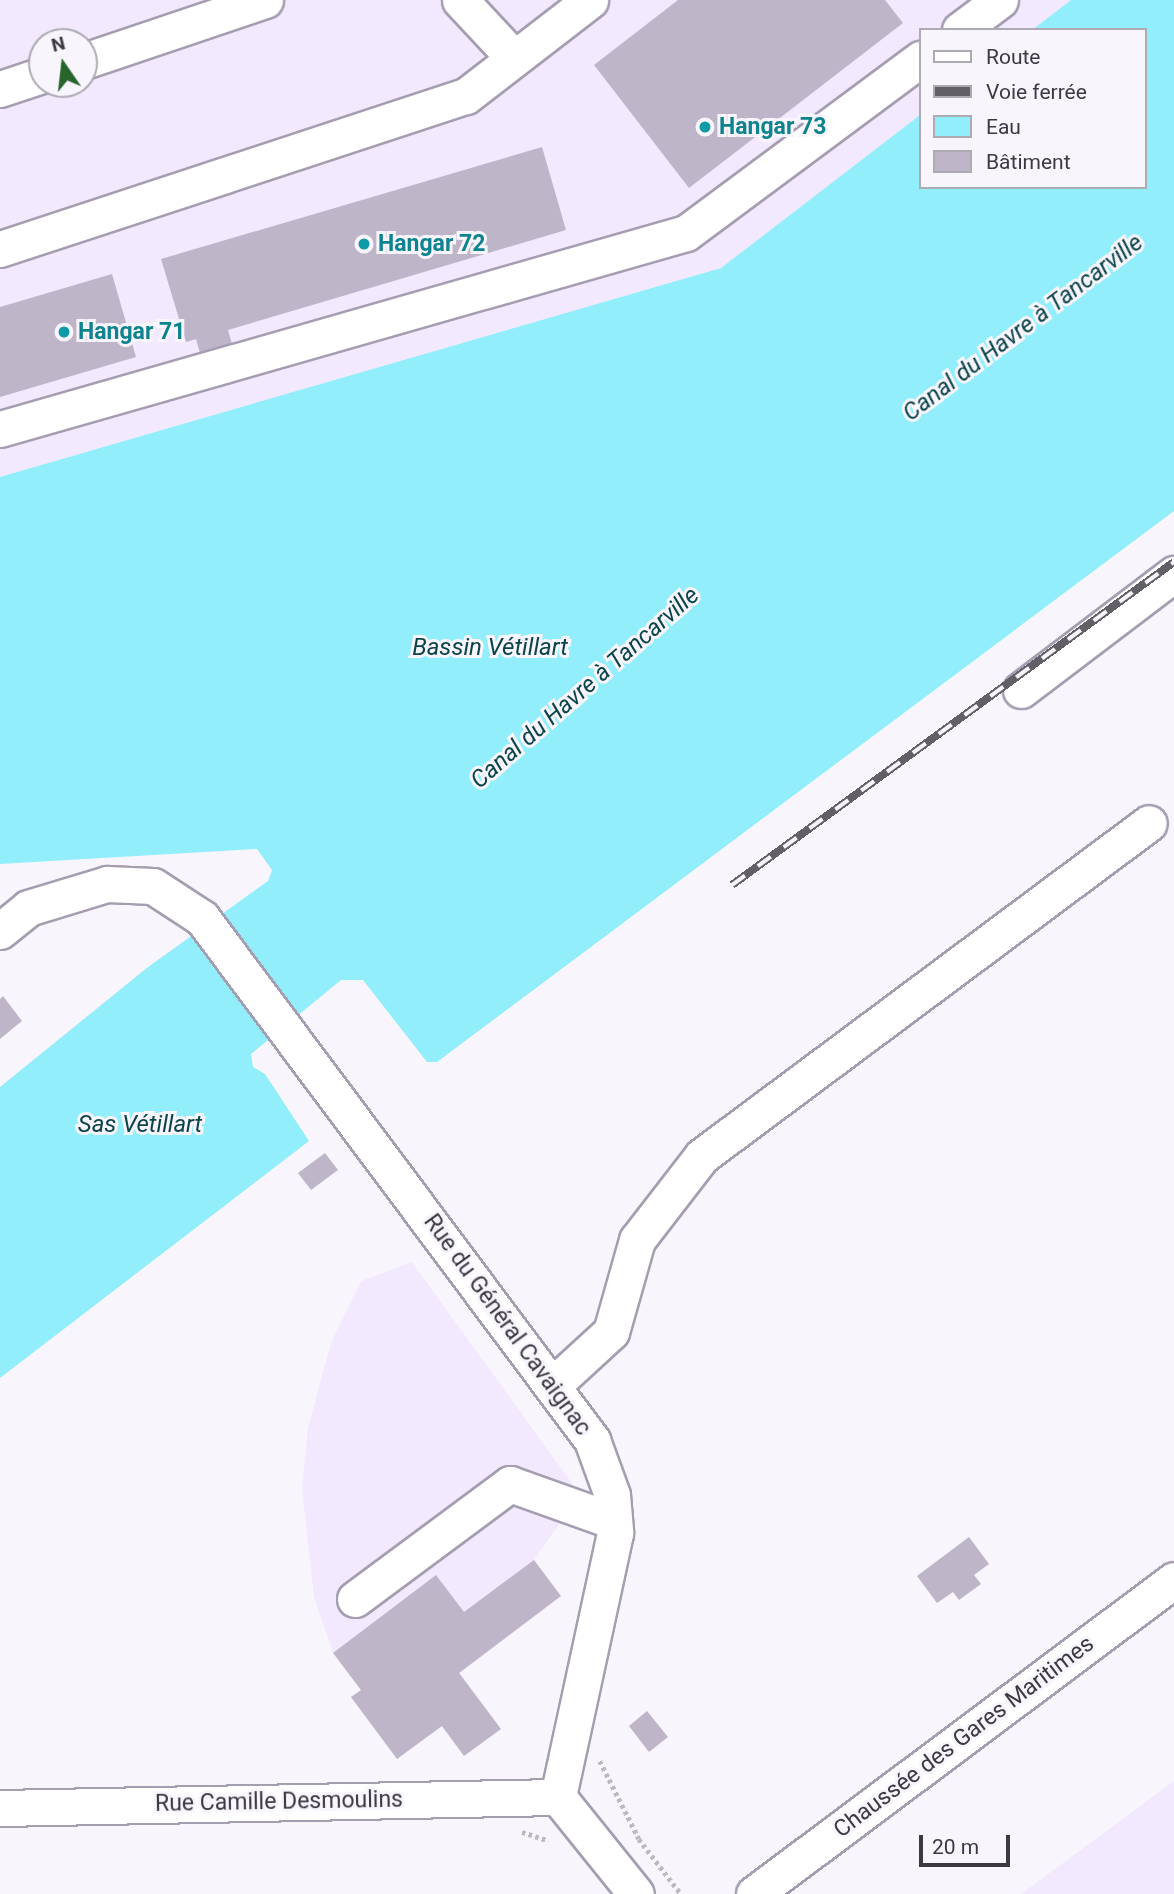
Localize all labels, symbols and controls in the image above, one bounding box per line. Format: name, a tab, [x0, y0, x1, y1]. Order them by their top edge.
north arrow	[28, 28, 98, 98]
legend	[918, 28, 1146, 189]
text: N	[49, 31, 68, 57]
text: Route	[986, 45, 1041, 69]
text: Voie ferrée	[986, 80, 1087, 104]
place label: Hangar 73	[719, 113, 826, 141]
text: Eau	[986, 115, 1021, 139]
marker: Hangar 73	[697, 119, 713, 135]
text: Bâtiment	[986, 150, 1071, 174]
water label: Canal du Havre à Tancarville	[897, 228, 1149, 428]
place label: Hangar 72	[378, 230, 485, 258]
marker: Hangar 72	[356, 236, 372, 252]
place label: Hangar 71	[78, 318, 185, 346]
marker: Hangar 71	[56, 324, 72, 340]
water label: Canal du Havre à Tancarville	[465, 581, 705, 795]
water label: Bassin Vétillart	[412, 634, 568, 662]
water label: Sas Vétillart	[78, 1111, 202, 1139]
street label: Rue du Général Cavaignac	[417, 1209, 597, 1441]
street label: Chaussée des Gares Maritimes	[829, 1630, 1099, 1844]
street label: Rue Camille Desmoulins	[155, 1786, 403, 1818]
scale bar	[922, 1820, 1013, 1864]
text: 20 m	[932, 1835, 979, 1859]

